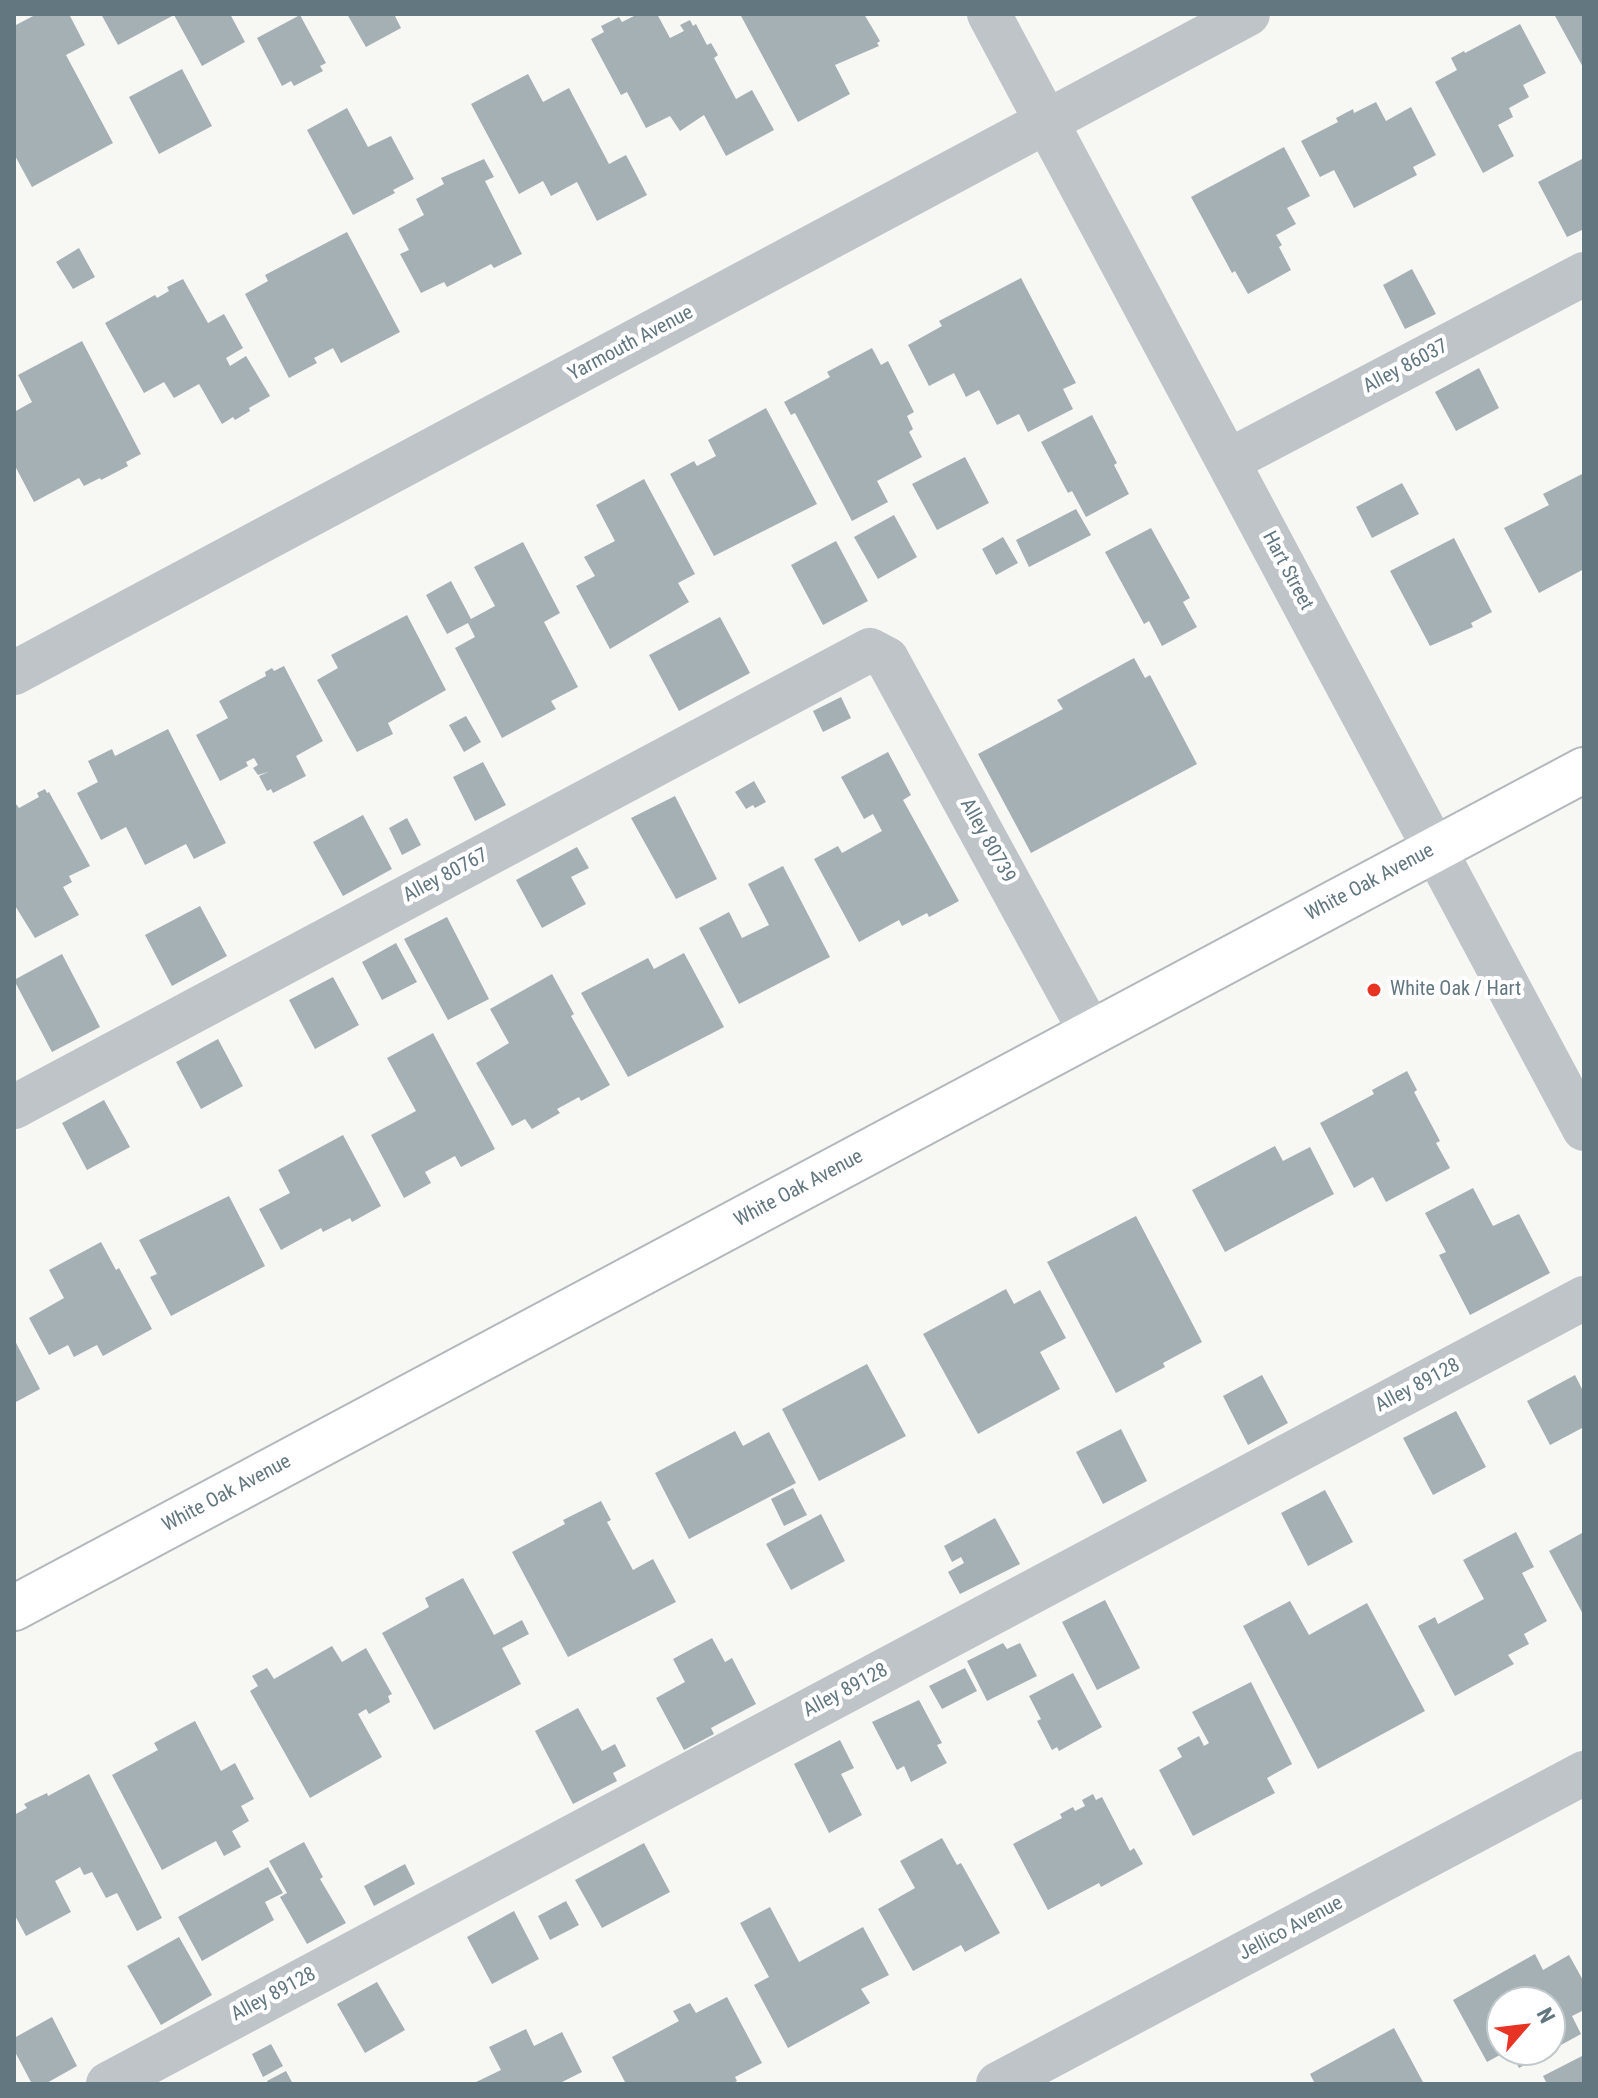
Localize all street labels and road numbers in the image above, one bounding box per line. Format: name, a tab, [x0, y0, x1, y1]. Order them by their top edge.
street label: Yarmouth Avenue	[564, 301, 698, 387]
street label: Alley 86037	[1360, 335, 1452, 399]
street label: Hart Street	[1256, 527, 1318, 615]
street label: Alley 80739	[954, 795, 1020, 887]
street label: White Oak Avenue	[1302, 839, 1438, 927]
street label: Alley 80767	[400, 844, 492, 908]
street label: White Oak Avenue	[731, 1145, 867, 1233]
street label: Alley 89128	[1372, 1354, 1464, 1418]
street label: White Oak Avenue	[159, 1450, 295, 1538]
street label: Alley 89128	[800, 1659, 892, 1723]
street label: Jellico Avenue	[1235, 1892, 1347, 1966]
street label: Alley 89128	[228, 1963, 320, 2027]

